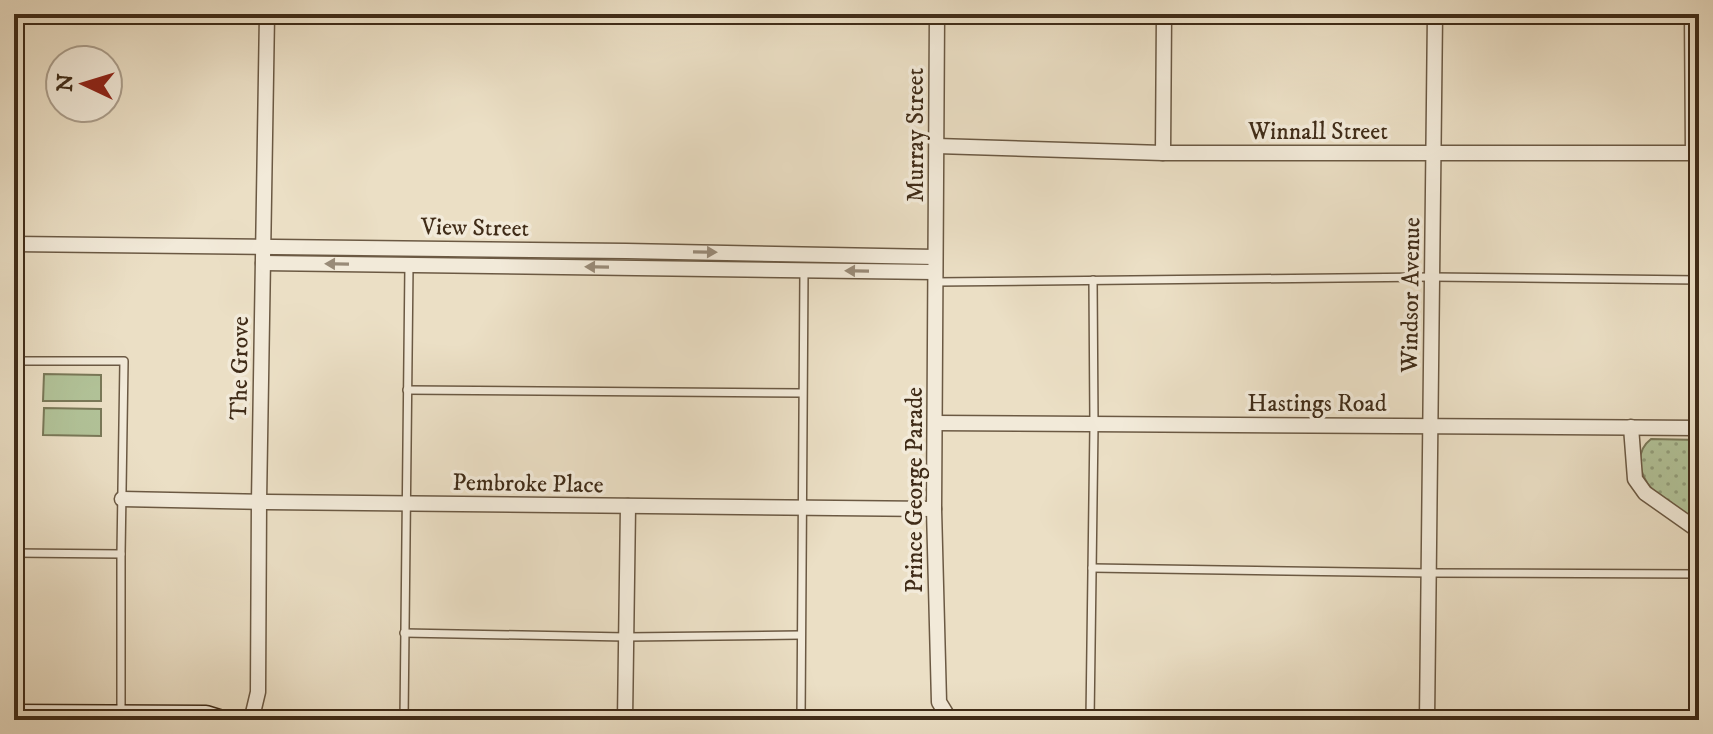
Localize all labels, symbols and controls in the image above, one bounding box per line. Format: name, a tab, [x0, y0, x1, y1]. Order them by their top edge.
north arrow	[44, 44, 124, 124]
street label: Murray Street	[901, 67, 931, 202]
text: N	[51, 73, 80, 93]
street label: Winnall Street	[1247, 117, 1388, 147]
street label: View Street	[420, 212, 530, 244]
street label: Windsor Avenue	[1395, 217, 1427, 374]
one-way arrow	[693, 246, 718, 259]
one-way arrow	[324, 258, 349, 270]
one-way arrow	[584, 260, 609, 273]
one-way arrow	[844, 264, 869, 277]
street label: The Grove	[224, 316, 256, 420]
street label: Prince George Parade	[900, 387, 930, 593]
street label: Hastings Road	[1247, 389, 1387, 419]
street label: Pembroke Place	[452, 468, 604, 500]

